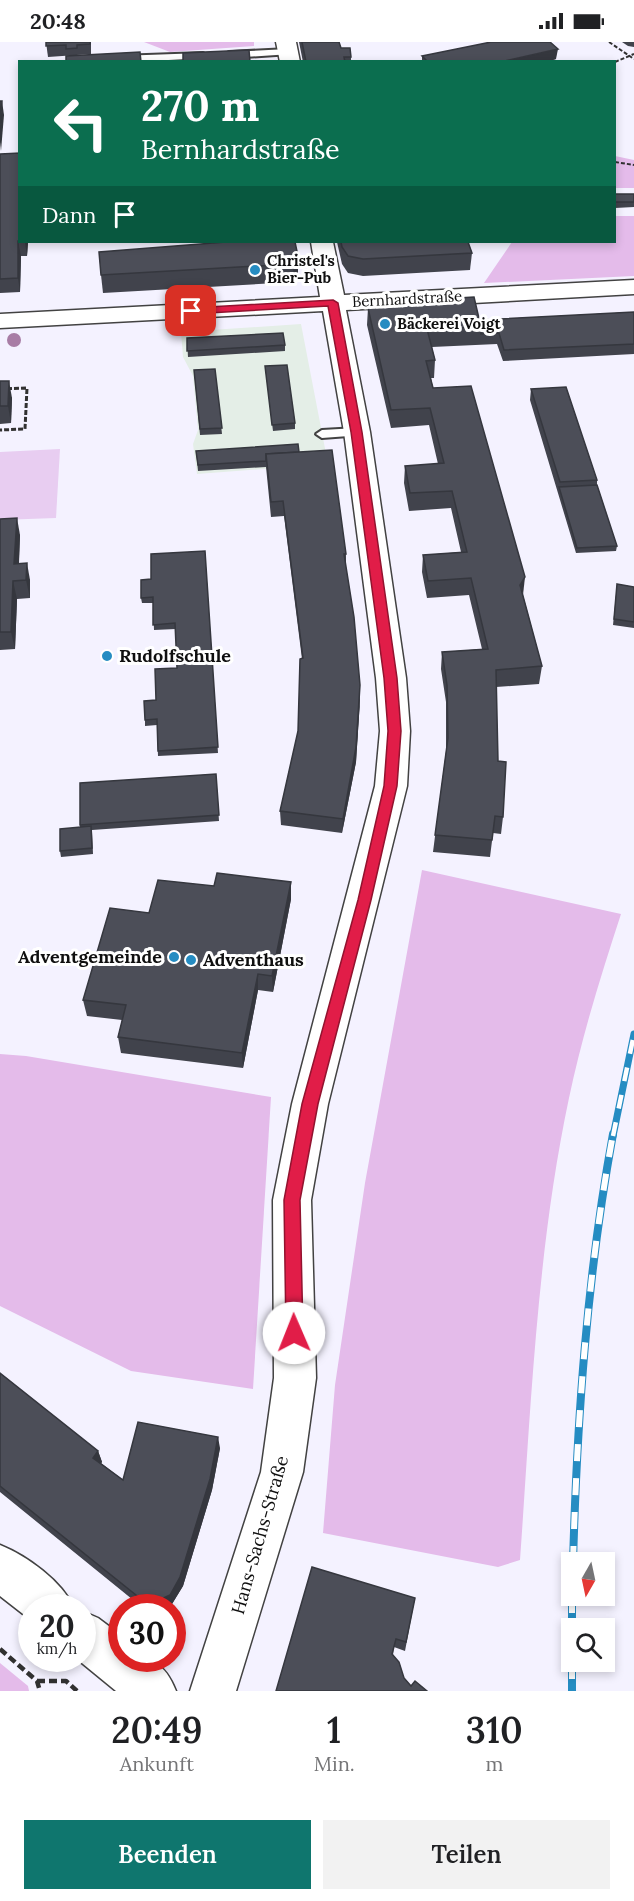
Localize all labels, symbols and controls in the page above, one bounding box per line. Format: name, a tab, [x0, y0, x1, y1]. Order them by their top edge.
text: 20:48	[30, 7, 86, 35]
text: 270 m	[141, 79, 259, 133]
icon: left	[42, 84, 120, 162]
text: Bernhardstraße	[141, 132, 340, 166]
icon: arrive	[108, 198, 141, 231]
text: Dann	[42, 201, 96, 229]
place label: Christel's Bier-Pub	[267, 251, 335, 287]
marker: Christel's Bier-Pub	[248, 263, 262, 277]
pin	[165, 285, 216, 336]
street label: Bernhardstraße	[351, 286, 463, 311]
icon: arrive	[174, 294, 207, 327]
place label: Bäckerei Voigt	[397, 314, 502, 333]
marker: Bäckerei Voigt	[378, 317, 392, 331]
place label: Rudolfschule	[119, 644, 231, 667]
marker: Rudolfschule	[100, 649, 114, 663]
place label: Adventgemeinde	[18, 945, 162, 968]
place label: Adventhaus	[203, 948, 304, 971]
marker: Adventgemeinde	[167, 950, 181, 964]
marker: Adventhaus	[184, 953, 198, 967]
position arrow	[262, 1301, 326, 1365]
street label: Hans-Sachs-Straße	[226, 1453, 293, 1617]
north arrow	[561, 1552, 615, 1606]
map controls	[561, 1552, 615, 1672]
speed limit sign: 30	[108, 1594, 186, 1672]
text: 20	[39, 1607, 75, 1645]
button: search	[561, 1618, 615, 1672]
text: km/h	[37, 1639, 77, 1658]
text: 20:49	[111, 1707, 203, 1753]
text: 1	[327, 1707, 341, 1753]
text: 310	[466, 1707, 523, 1753]
text: Ankunft	[120, 1751, 194, 1776]
text: Min.	[314, 1751, 355, 1776]
text: m	[485, 1751, 503, 1776]
button: Beenden	[24, 1820, 311, 1889]
button: Teilen	[323, 1820, 610, 1889]

